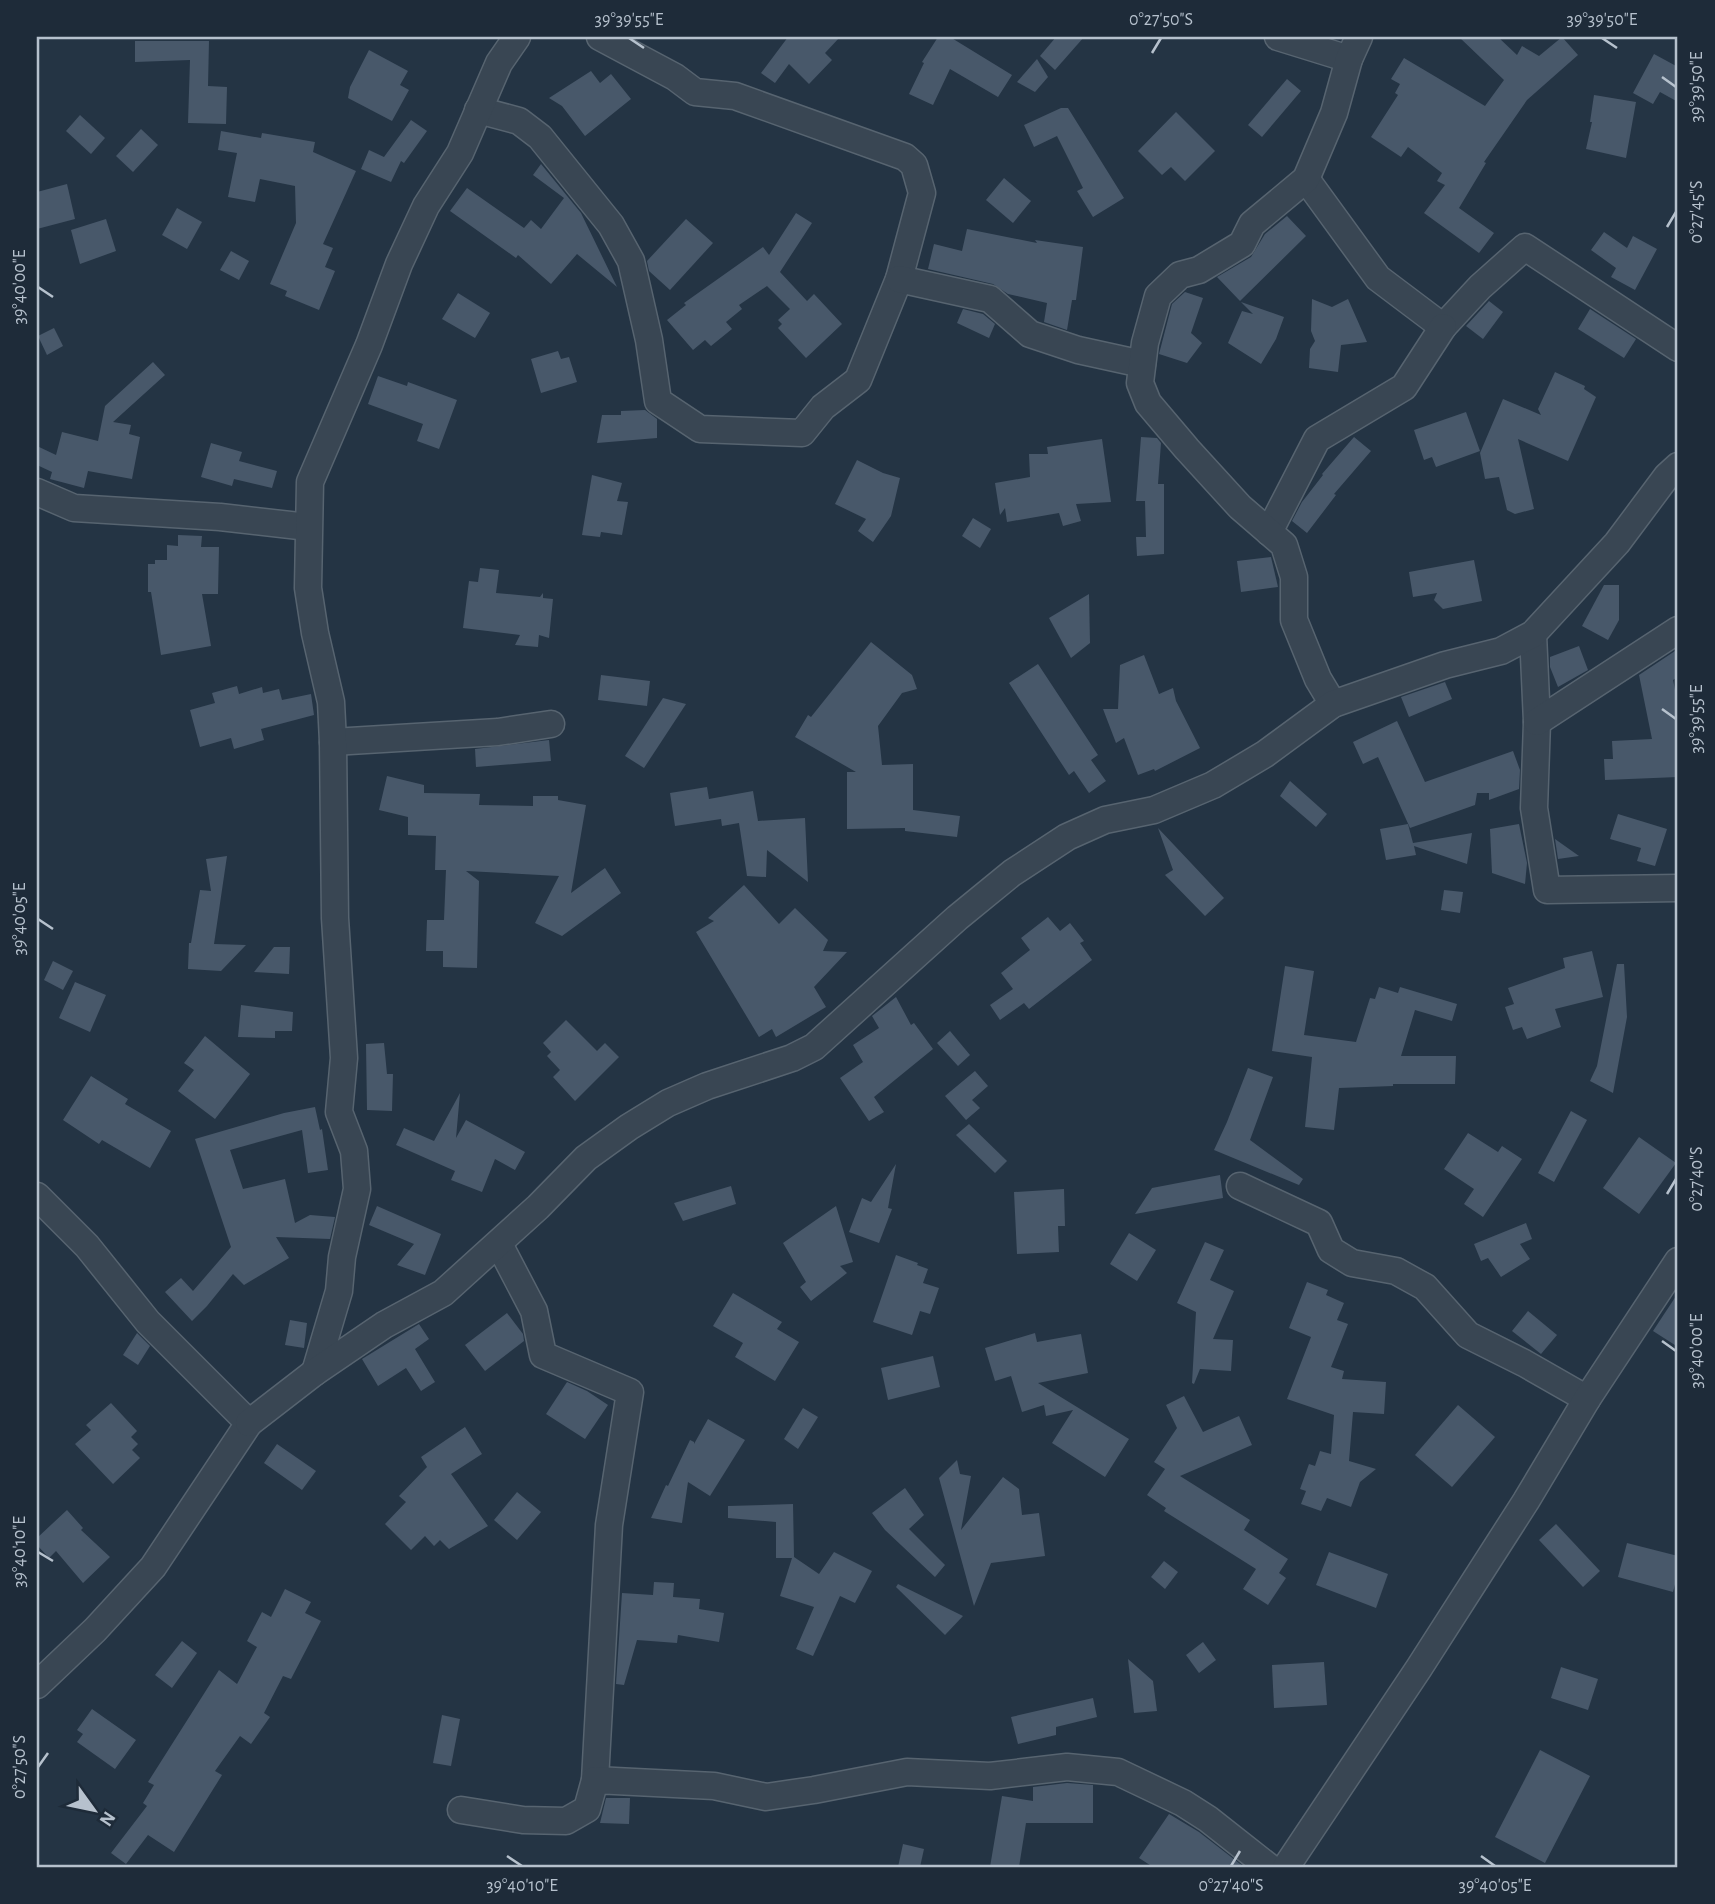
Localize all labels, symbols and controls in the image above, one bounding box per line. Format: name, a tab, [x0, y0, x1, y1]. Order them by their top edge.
text: 39°39'55"E	[595, 11, 664, 29]
text: 0°27'50"S	[1129, 11, 1193, 29]
text: 39°39'50"E	[1567, 11, 1638, 29]
text: 39°39'50"E	[1688, 51, 1706, 122]
text: 0°27'45"S	[1688, 180, 1706, 244]
text: 39°40'00"E	[11, 249, 29, 325]
text: 39°39'55"E	[1688, 684, 1706, 753]
text: 39°40'05"E	[11, 882, 29, 956]
text: 0°27'40"S	[1688, 1146, 1706, 1212]
text: 39°40'00"E	[1688, 1313, 1706, 1389]
text: 39°40'10"E	[11, 1516, 29, 1588]
text: 0°27'50"S	[11, 1735, 29, 1799]
north arrow	[60, 1774, 130, 1844]
text: N	[95, 1808, 119, 1829]
text: 39°40'10"E	[486, 1877, 558, 1895]
text: 0°27'40"S	[1198, 1877, 1264, 1895]
text: 39°40'05"E	[1458, 1877, 1532, 1895]

